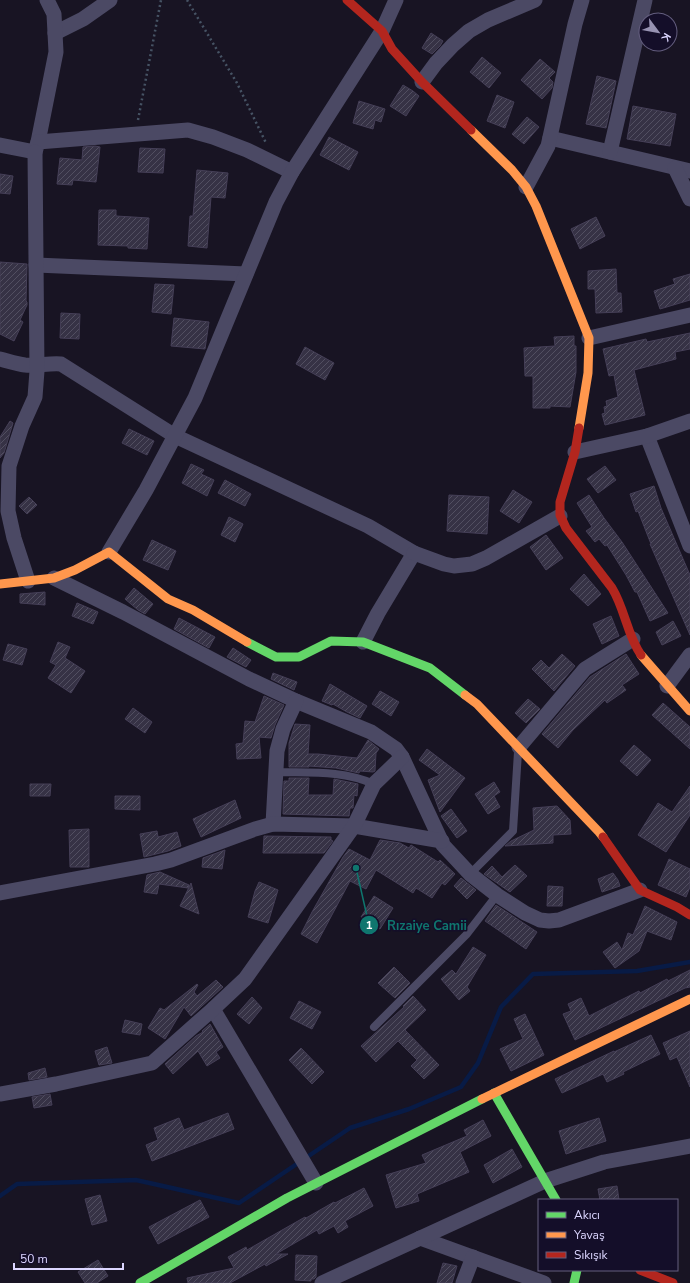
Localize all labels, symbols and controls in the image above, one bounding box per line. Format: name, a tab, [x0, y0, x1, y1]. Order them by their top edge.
north arrow	[638, 12, 678, 52]
text: K	[657, 30, 674, 45]
callout: Rızaiye Camii	[359, 913, 475, 938]
text: 1	[365, 917, 373, 933]
text: Rızaiye Camii	[387, 917, 467, 935]
legend	[538, 1199, 678, 1271]
text: Akıcı	[574, 1207, 600, 1223]
text: Yavaş	[573, 1227, 605, 1243]
scale bar	[14, 1245, 123, 1271]
text: Sıkışık	[574, 1247, 609, 1263]
text: 50 m	[20, 1251, 48, 1267]

